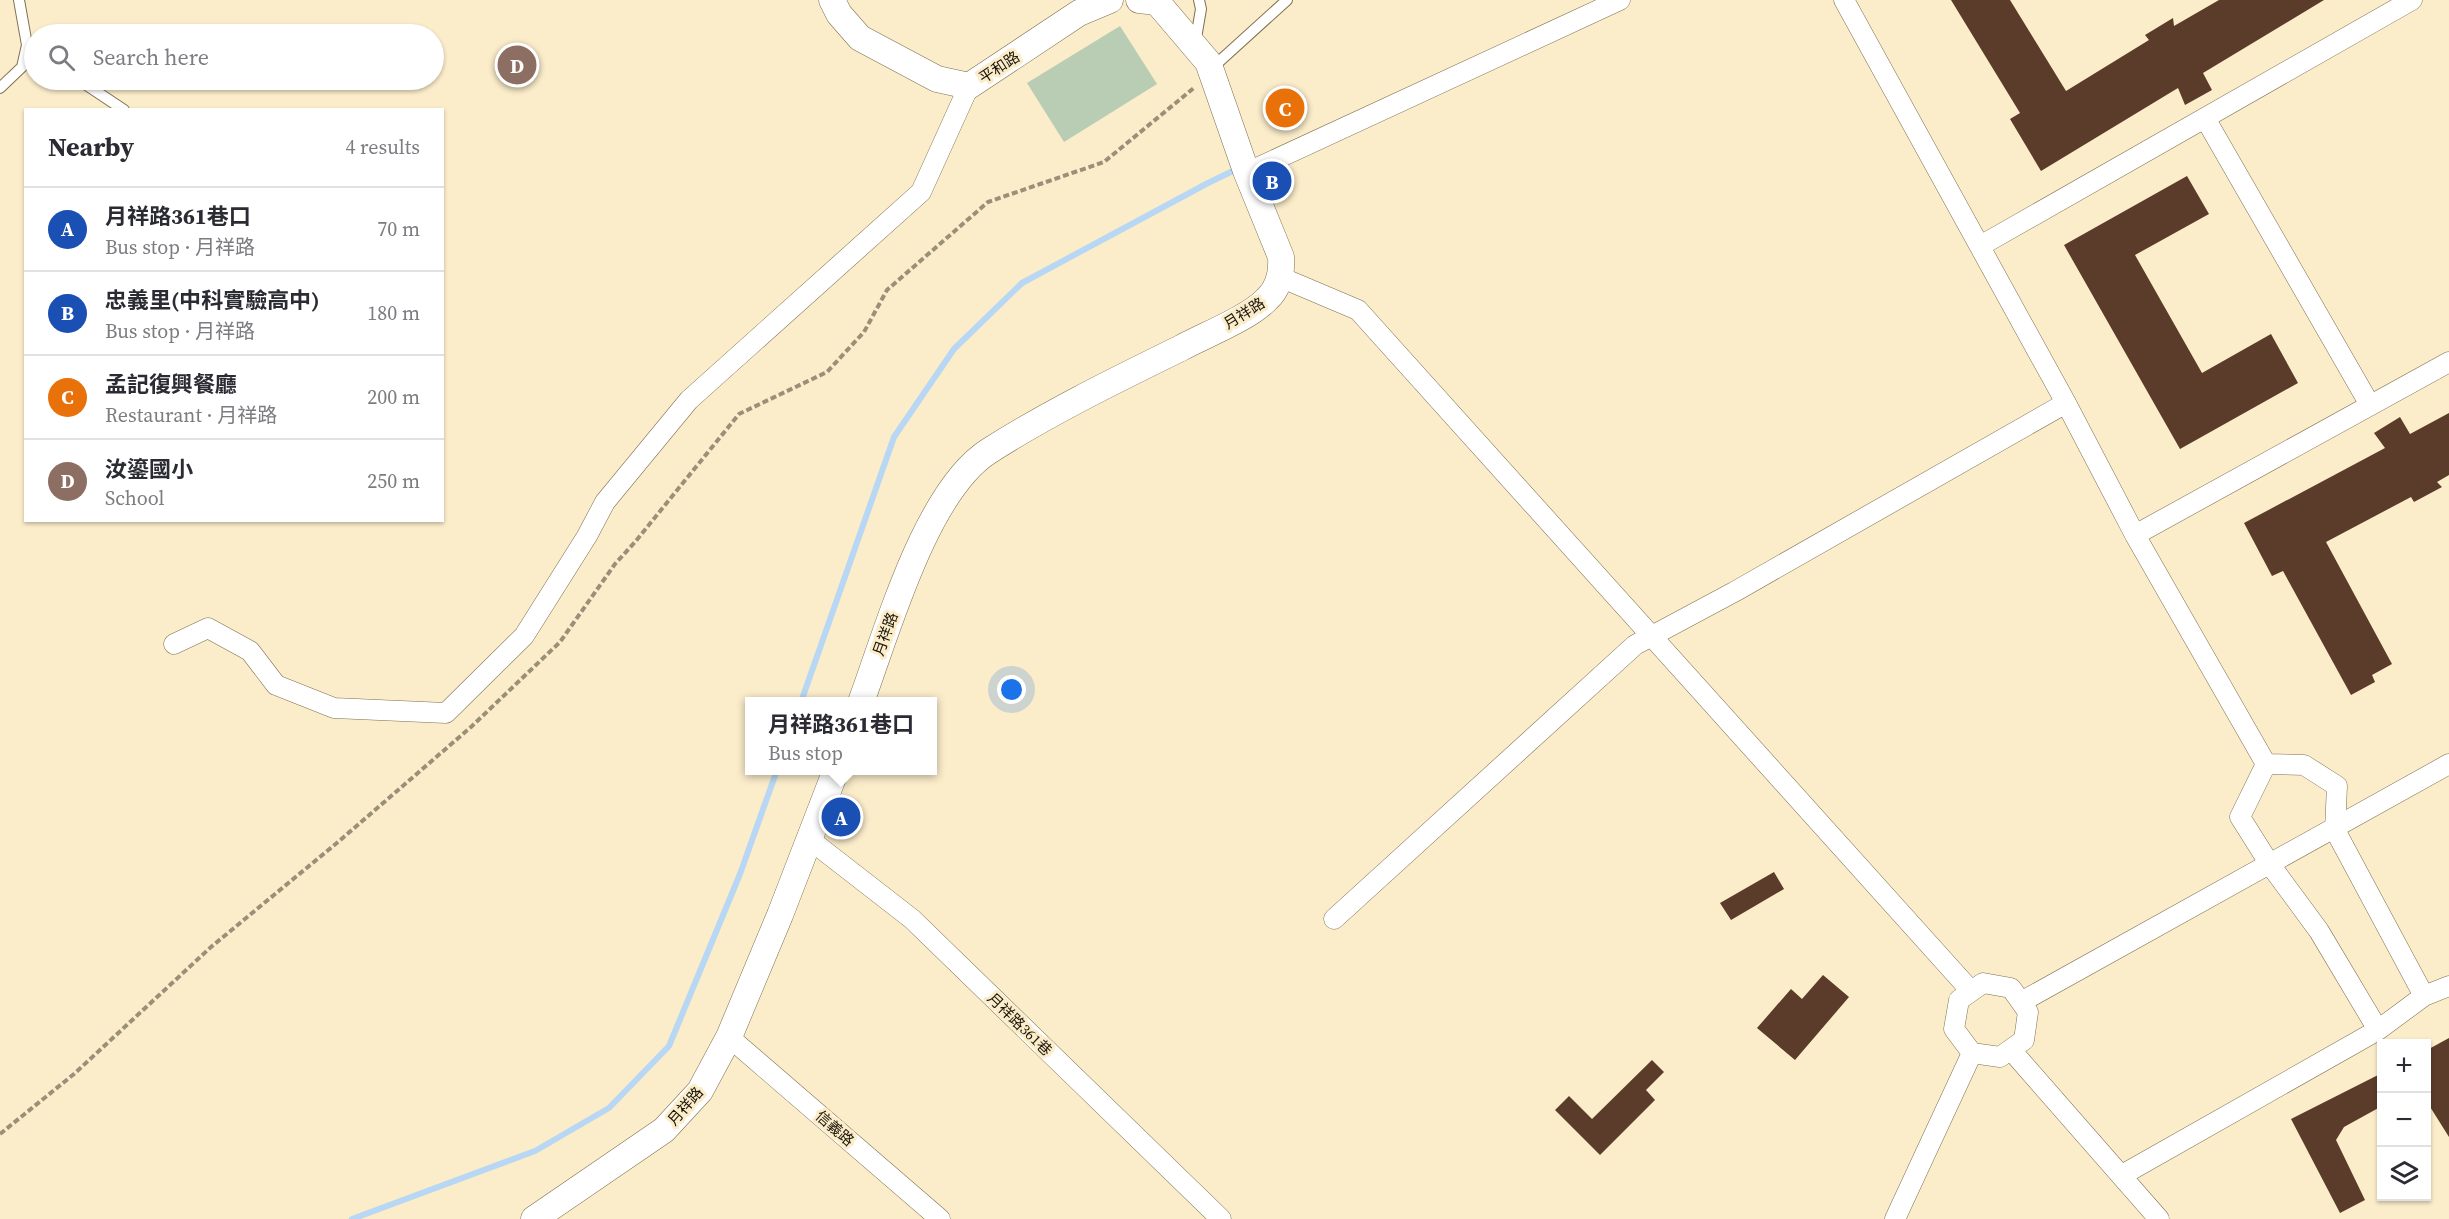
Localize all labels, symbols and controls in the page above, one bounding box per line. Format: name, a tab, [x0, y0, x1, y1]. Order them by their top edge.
search box	[24, 24, 444, 90]
icon: search	[45, 41, 78, 74]
text: Search here	[93, 42, 209, 72]
pin: D	[498, 42, 536, 88]
street label: 平和路	[974, 46, 1024, 88]
pin: C	[1266, 86, 1304, 130]
text: Nearby	[48, 129, 134, 165]
text: 4 results	[345, 133, 420, 161]
pin: B	[1252, 158, 1292, 204]
text: 月祥路361巷口	[105, 201, 251, 231]
text: A	[61, 215, 74, 243]
text: 70 m	[377, 215, 420, 243]
text: Bus stop · 月祥路	[105, 233, 255, 261]
text: 忠義里(中科實驗高中)	[105, 285, 320, 315]
street label: 月祥路	[1219, 292, 1269, 334]
text: B	[61, 299, 74, 327]
text: 180 m	[367, 299, 420, 327]
text: Bus stop · 月祥路	[105, 317, 255, 345]
text: 孟記復興餐廳	[105, 369, 237, 399]
text: C	[61, 383, 74, 411]
text: 200 m	[367, 383, 420, 411]
text: Restaurant · 月祥路	[105, 401, 277, 429]
text: 汝鎏國小	[105, 454, 193, 484]
text: D	[60, 467, 75, 495]
text: 250 m	[367, 467, 420, 495]
text: School	[105, 484, 165, 512]
street label: 月祥路	[867, 609, 903, 659]
your location	[997, 675, 1026, 704]
popup	[745, 697, 937, 775]
text: 月祥路361巷口	[768, 709, 914, 739]
text: Bus stop	[768, 739, 843, 767]
pin: A	[822, 794, 860, 840]
street label: 月祥路361巷	[983, 988, 1057, 1060]
map controls	[2377, 1039, 2431, 1201]
button: +	[2377, 1039, 2431, 1093]
street label: 月祥路	[662, 1082, 708, 1130]
button: −	[2377, 1093, 2431, 1147]
street label: 信義路	[811, 1105, 859, 1151]
button: layers	[2377, 1147, 2431, 1201]

